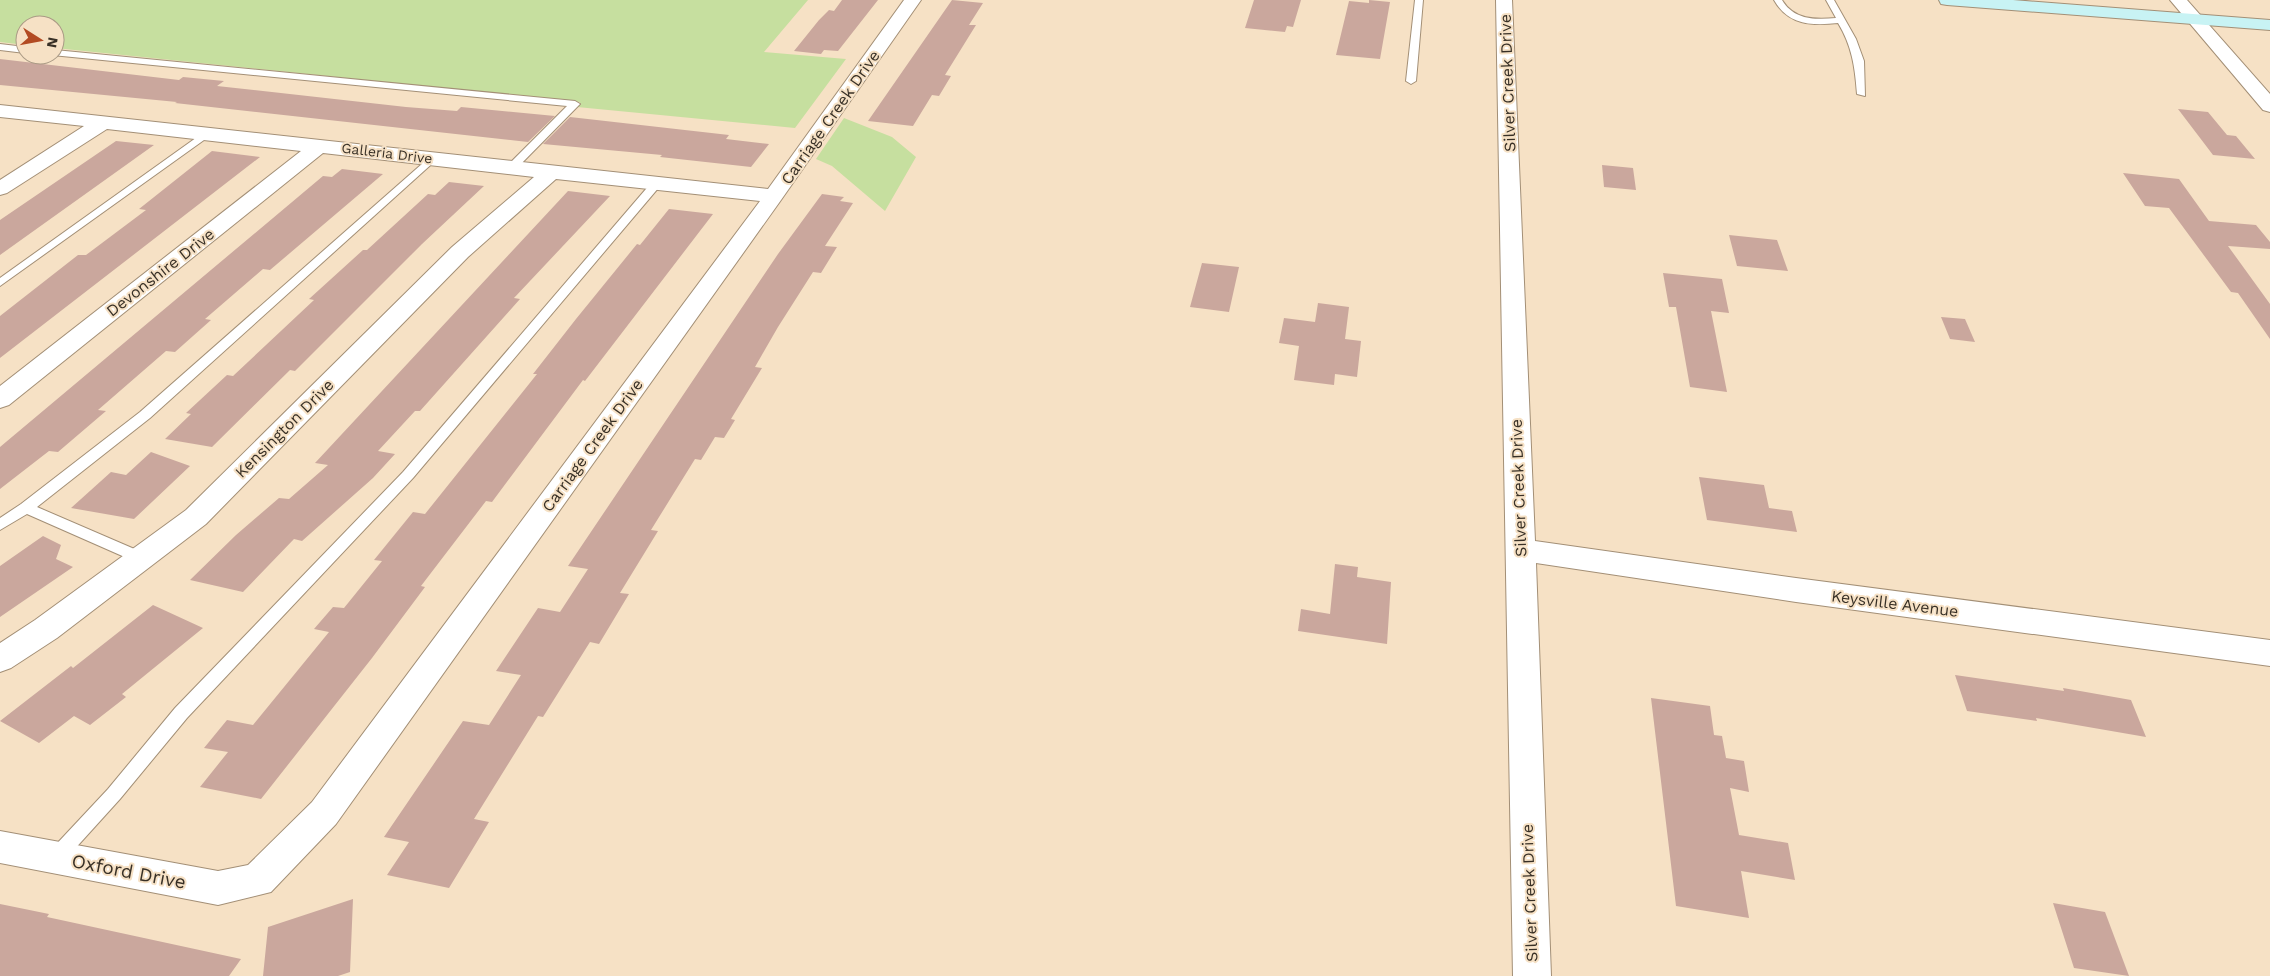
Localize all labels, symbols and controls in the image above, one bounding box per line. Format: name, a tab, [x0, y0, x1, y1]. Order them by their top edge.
street label: Silver Creek Drive	[1496, 14, 1519, 152]
north arrow	[15, 15, 65, 65]
text: N	[44, 36, 62, 49]
street label: Carriage Creek Drive	[777, 47, 884, 188]
street label: Galleria Drive	[341, 139, 433, 167]
street label: Devonshire Drive	[103, 224, 218, 320]
street label: Kensington Drive	[231, 375, 338, 482]
street label: Carriage Creek Drive	[538, 375, 647, 515]
street label: Silver Creek Drive	[1507, 419, 1530, 557]
street label: Keysville Avenue	[1830, 586, 1960, 621]
street label: Silver Creek Drive	[1518, 824, 1541, 962]
street label: Oxford Drive	[70, 849, 188, 894]

